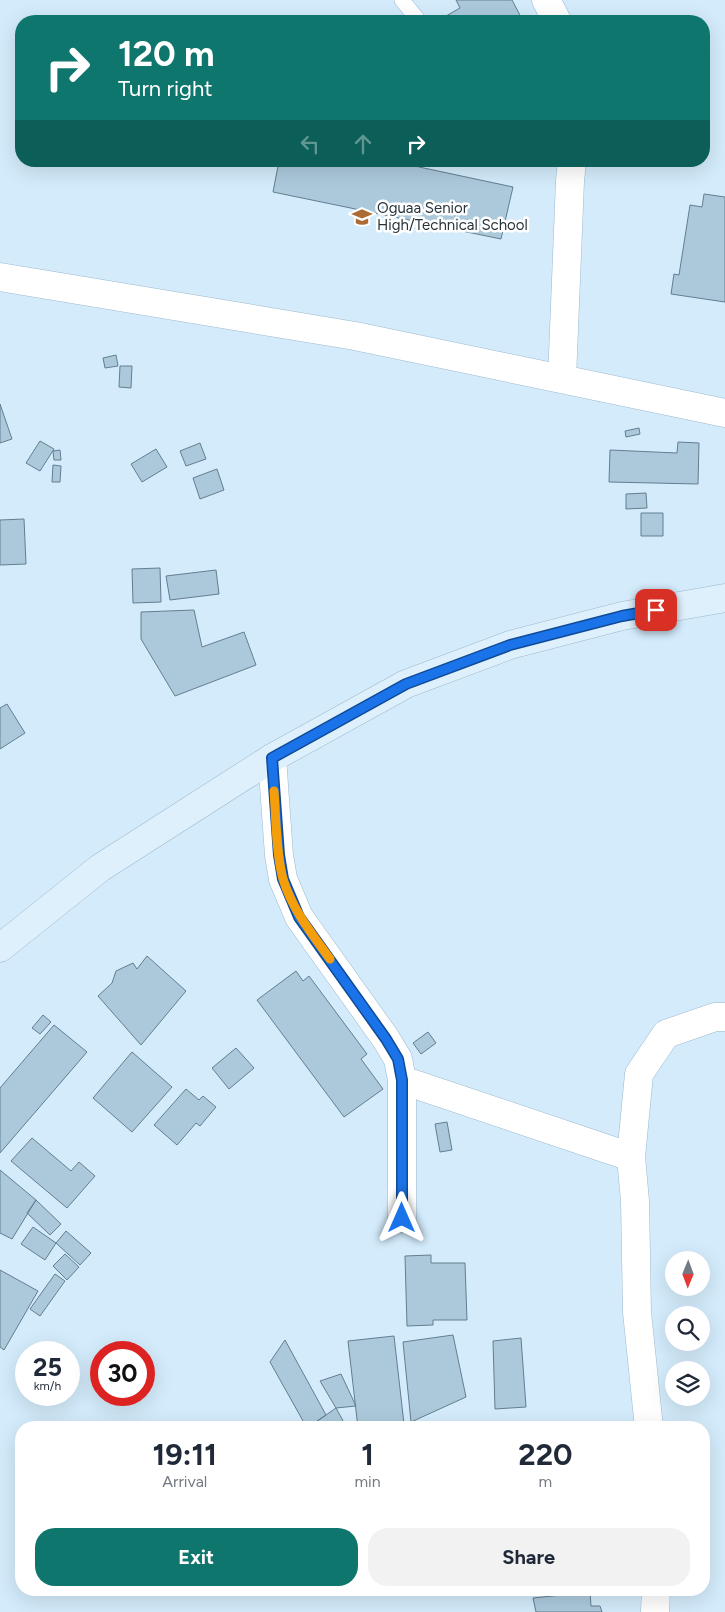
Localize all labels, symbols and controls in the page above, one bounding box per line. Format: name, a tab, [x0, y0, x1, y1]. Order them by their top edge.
text: 120 m	[118, 33, 215, 75]
icon: right	[35, 35, 100, 100]
text: Turn right	[118, 75, 213, 102]
icon: left	[296, 130, 324, 158]
icon: ahead	[349, 130, 377, 158]
icon: right	[402, 130, 430, 158]
place label: Oguaa Senior High/Technical School	[377, 199, 528, 234]
school or university icon: Oguaa Senior High/Technical School	[351, 206, 373, 228]
pin	[635, 589, 677, 631]
icon: arrive	[642, 596, 670, 624]
position arrow	[375, 1191, 427, 1243]
north arrow	[665, 1251, 710, 1296]
map controls	[665, 1251, 710, 1406]
button: search	[665, 1306, 710, 1351]
speed limit sign: 30	[90, 1341, 155, 1406]
text: 25	[33, 1352, 62, 1382]
button: layers	[665, 1361, 710, 1406]
text: km/h	[34, 1379, 61, 1393]
text: 19:11	[153, 1436, 217, 1473]
text: 1	[361, 1436, 374, 1473]
text: 220	[518, 1436, 572, 1473]
text: Arrival	[162, 1472, 207, 1491]
text: min	[354, 1472, 381, 1491]
text: m	[539, 1472, 552, 1491]
button: Exit	[35, 1528, 358, 1586]
button: Share	[368, 1528, 690, 1586]

